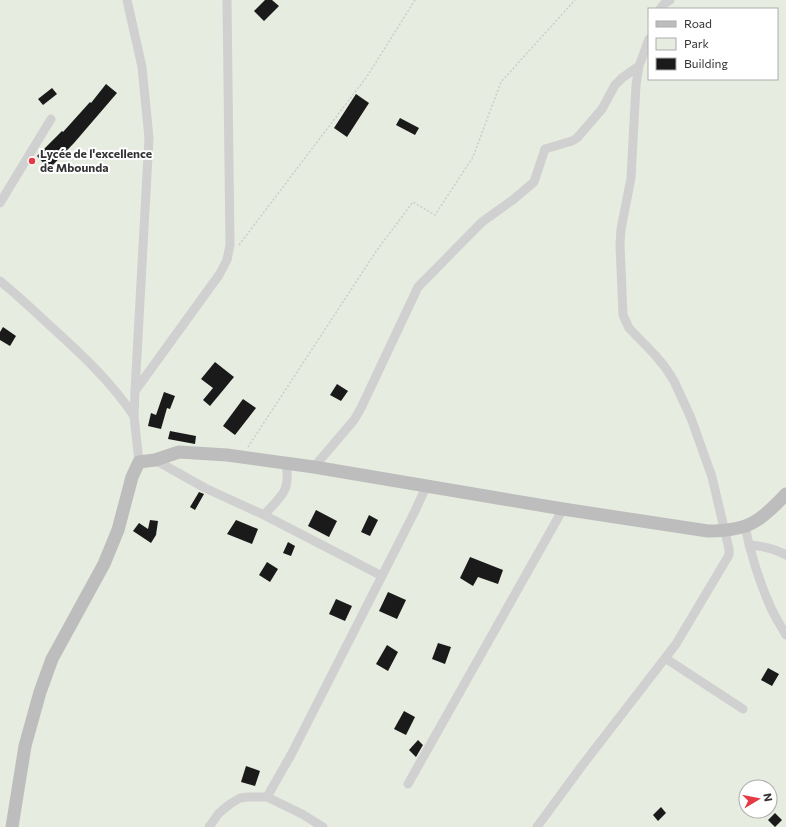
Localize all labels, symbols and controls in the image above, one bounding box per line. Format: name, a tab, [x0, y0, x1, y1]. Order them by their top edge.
legend	[648, 8, 778, 80]
text: Road	[684, 16, 712, 30]
text: Park	[684, 36, 710, 50]
text: Building	[684, 56, 728, 70]
place label: Lycée de l'excellence de Mbounda	[40, 146, 152, 174]
marker: Lycée de l'excellence de Mbounda	[27, 156, 37, 166]
north arrow	[738, 779, 778, 819]
text: N	[761, 792, 775, 802]

